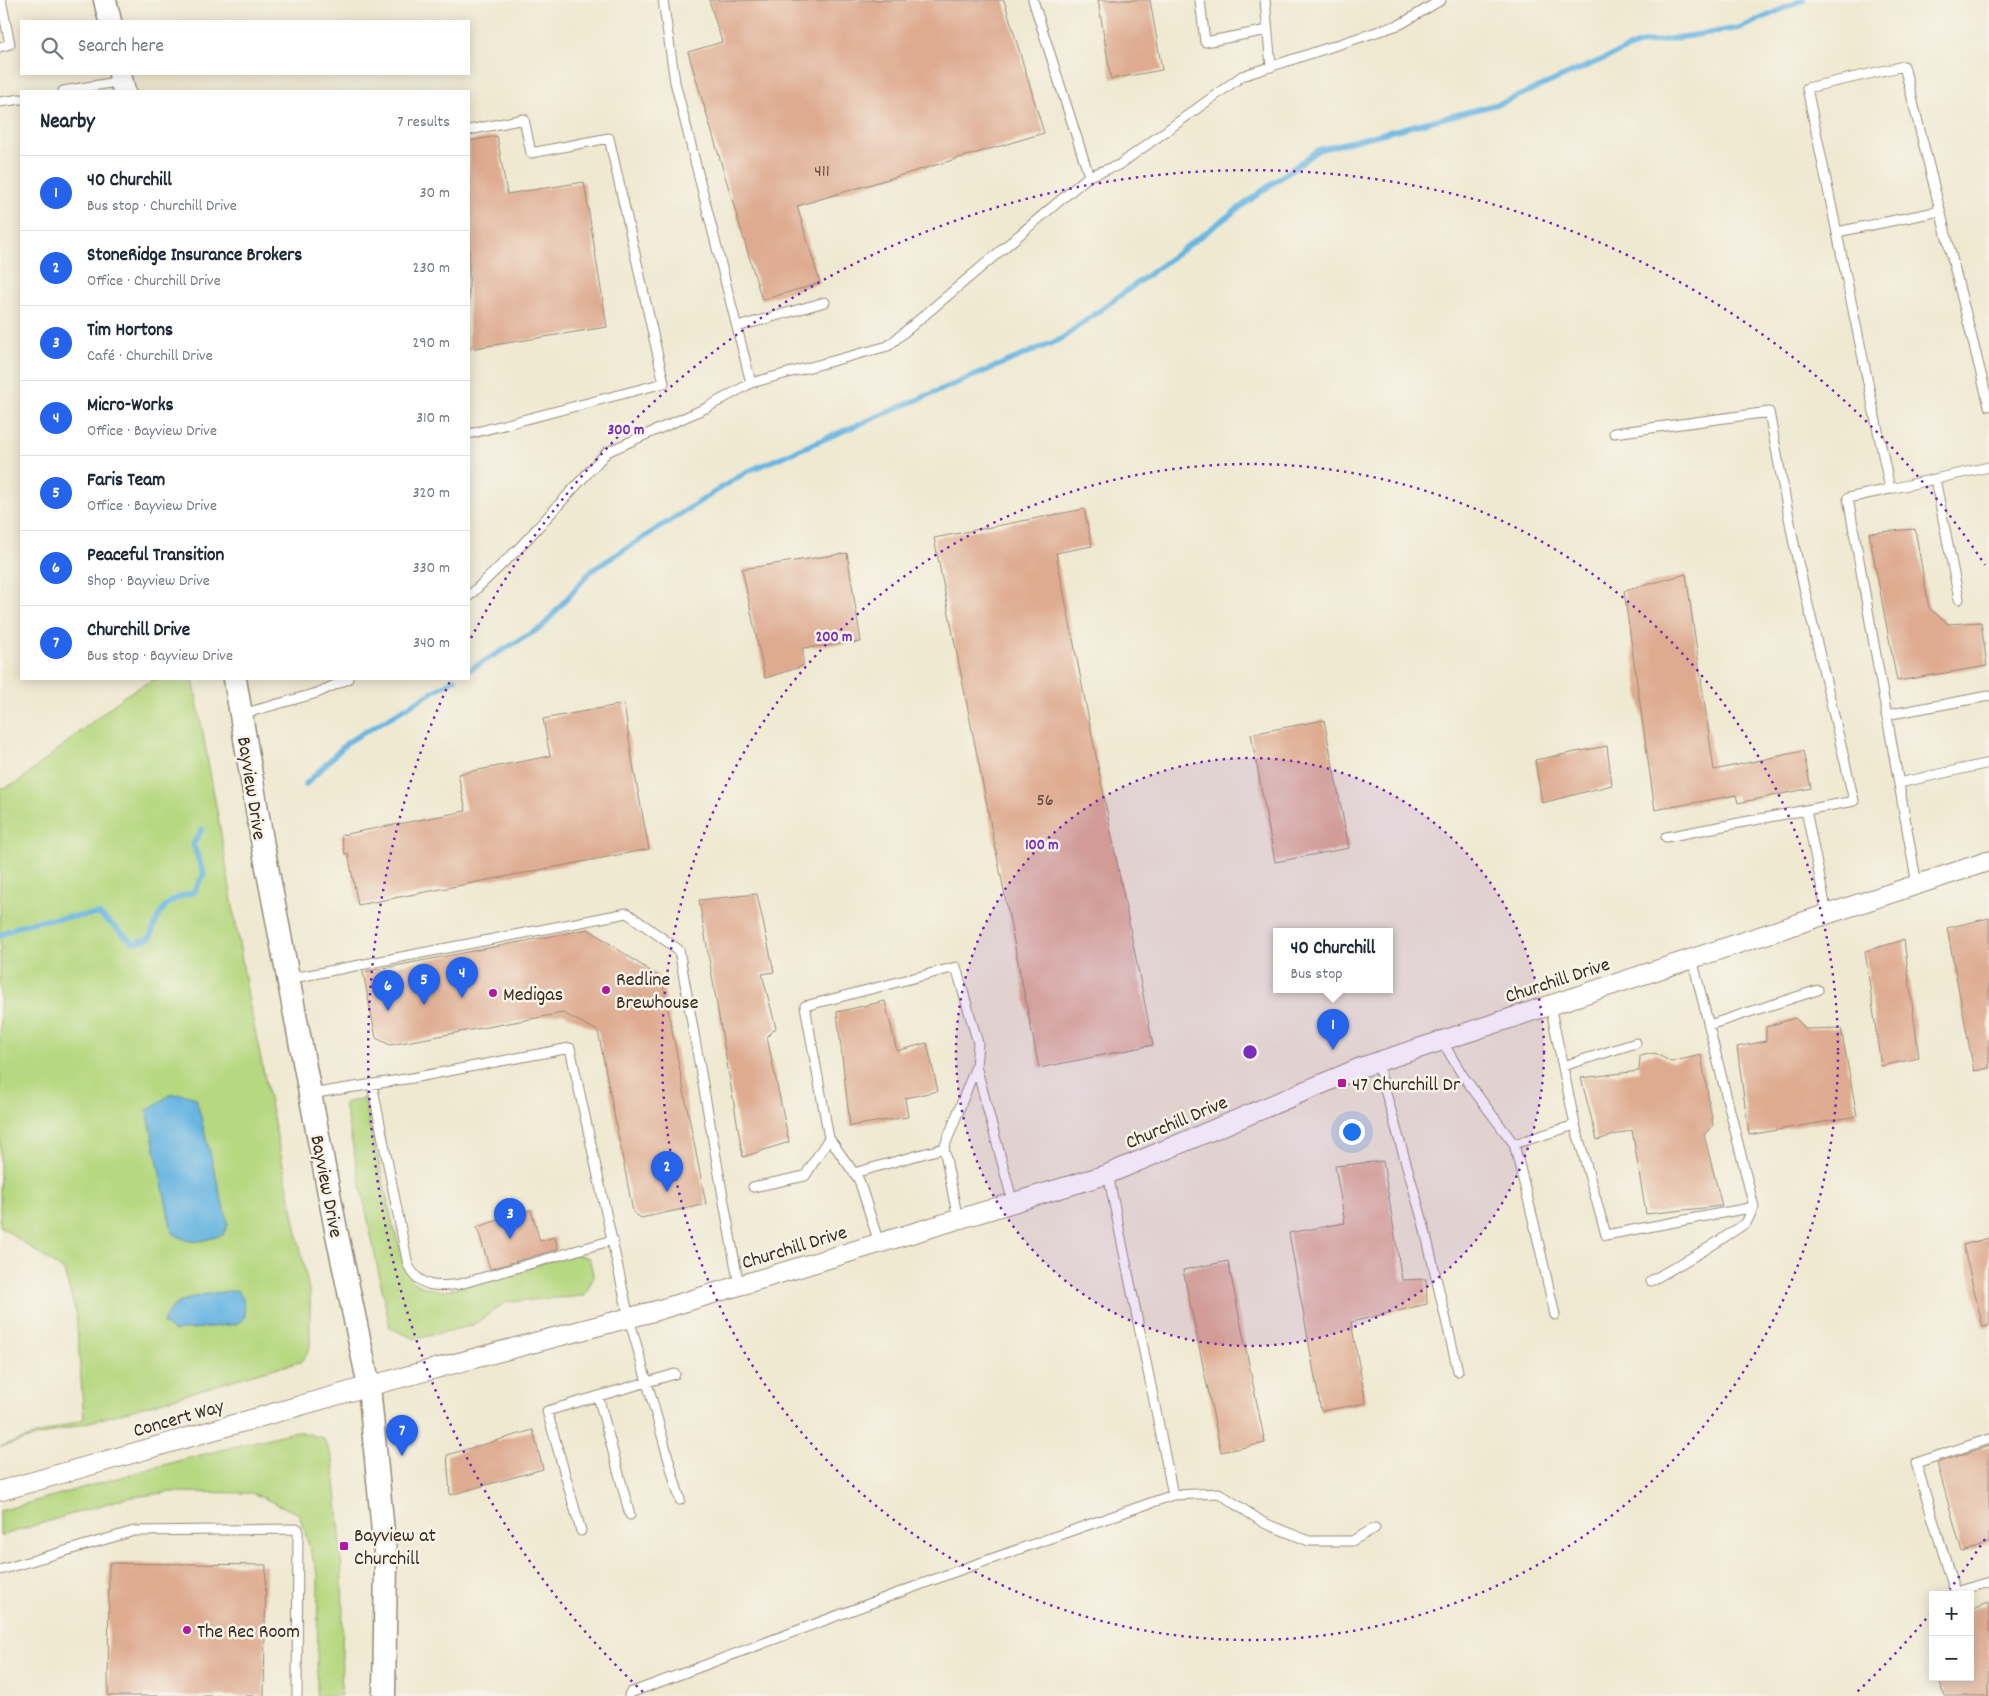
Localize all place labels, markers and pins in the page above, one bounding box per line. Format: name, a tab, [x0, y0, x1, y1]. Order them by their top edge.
pin: 4	[446, 957, 478, 998]
pin: 5	[408, 964, 440, 1005]
place label: Redline Brewhouse	[616, 967, 699, 1018]
pin: 6	[372, 970, 404, 1011]
place label: Medigas	[503, 982, 563, 1010]
marker: Redline Brewhouse	[600, 984, 612, 996]
marker: Medigas	[487, 987, 499, 999]
pin: 1	[1317, 1009, 1349, 1050]
centre of rings	[1241, 1043, 1259, 1061]
place label: 47 Churchill Dr	[1352, 1072, 1461, 1100]
marker: 47 Churchill Dr	[1336, 1077, 1348, 1089]
pin: 2	[651, 1151, 683, 1192]
pin: 3	[494, 1198, 526, 1239]
pin: 7	[386, 1415, 418, 1456]
place label: Bayview at Churchill	[354, 1523, 436, 1574]
marker: Bayview at Churchill	[338, 1540, 350, 1552]
place label: The Rec Room	[197, 1619, 300, 1647]
marker: The Rec Room	[181, 1624, 193, 1636]

